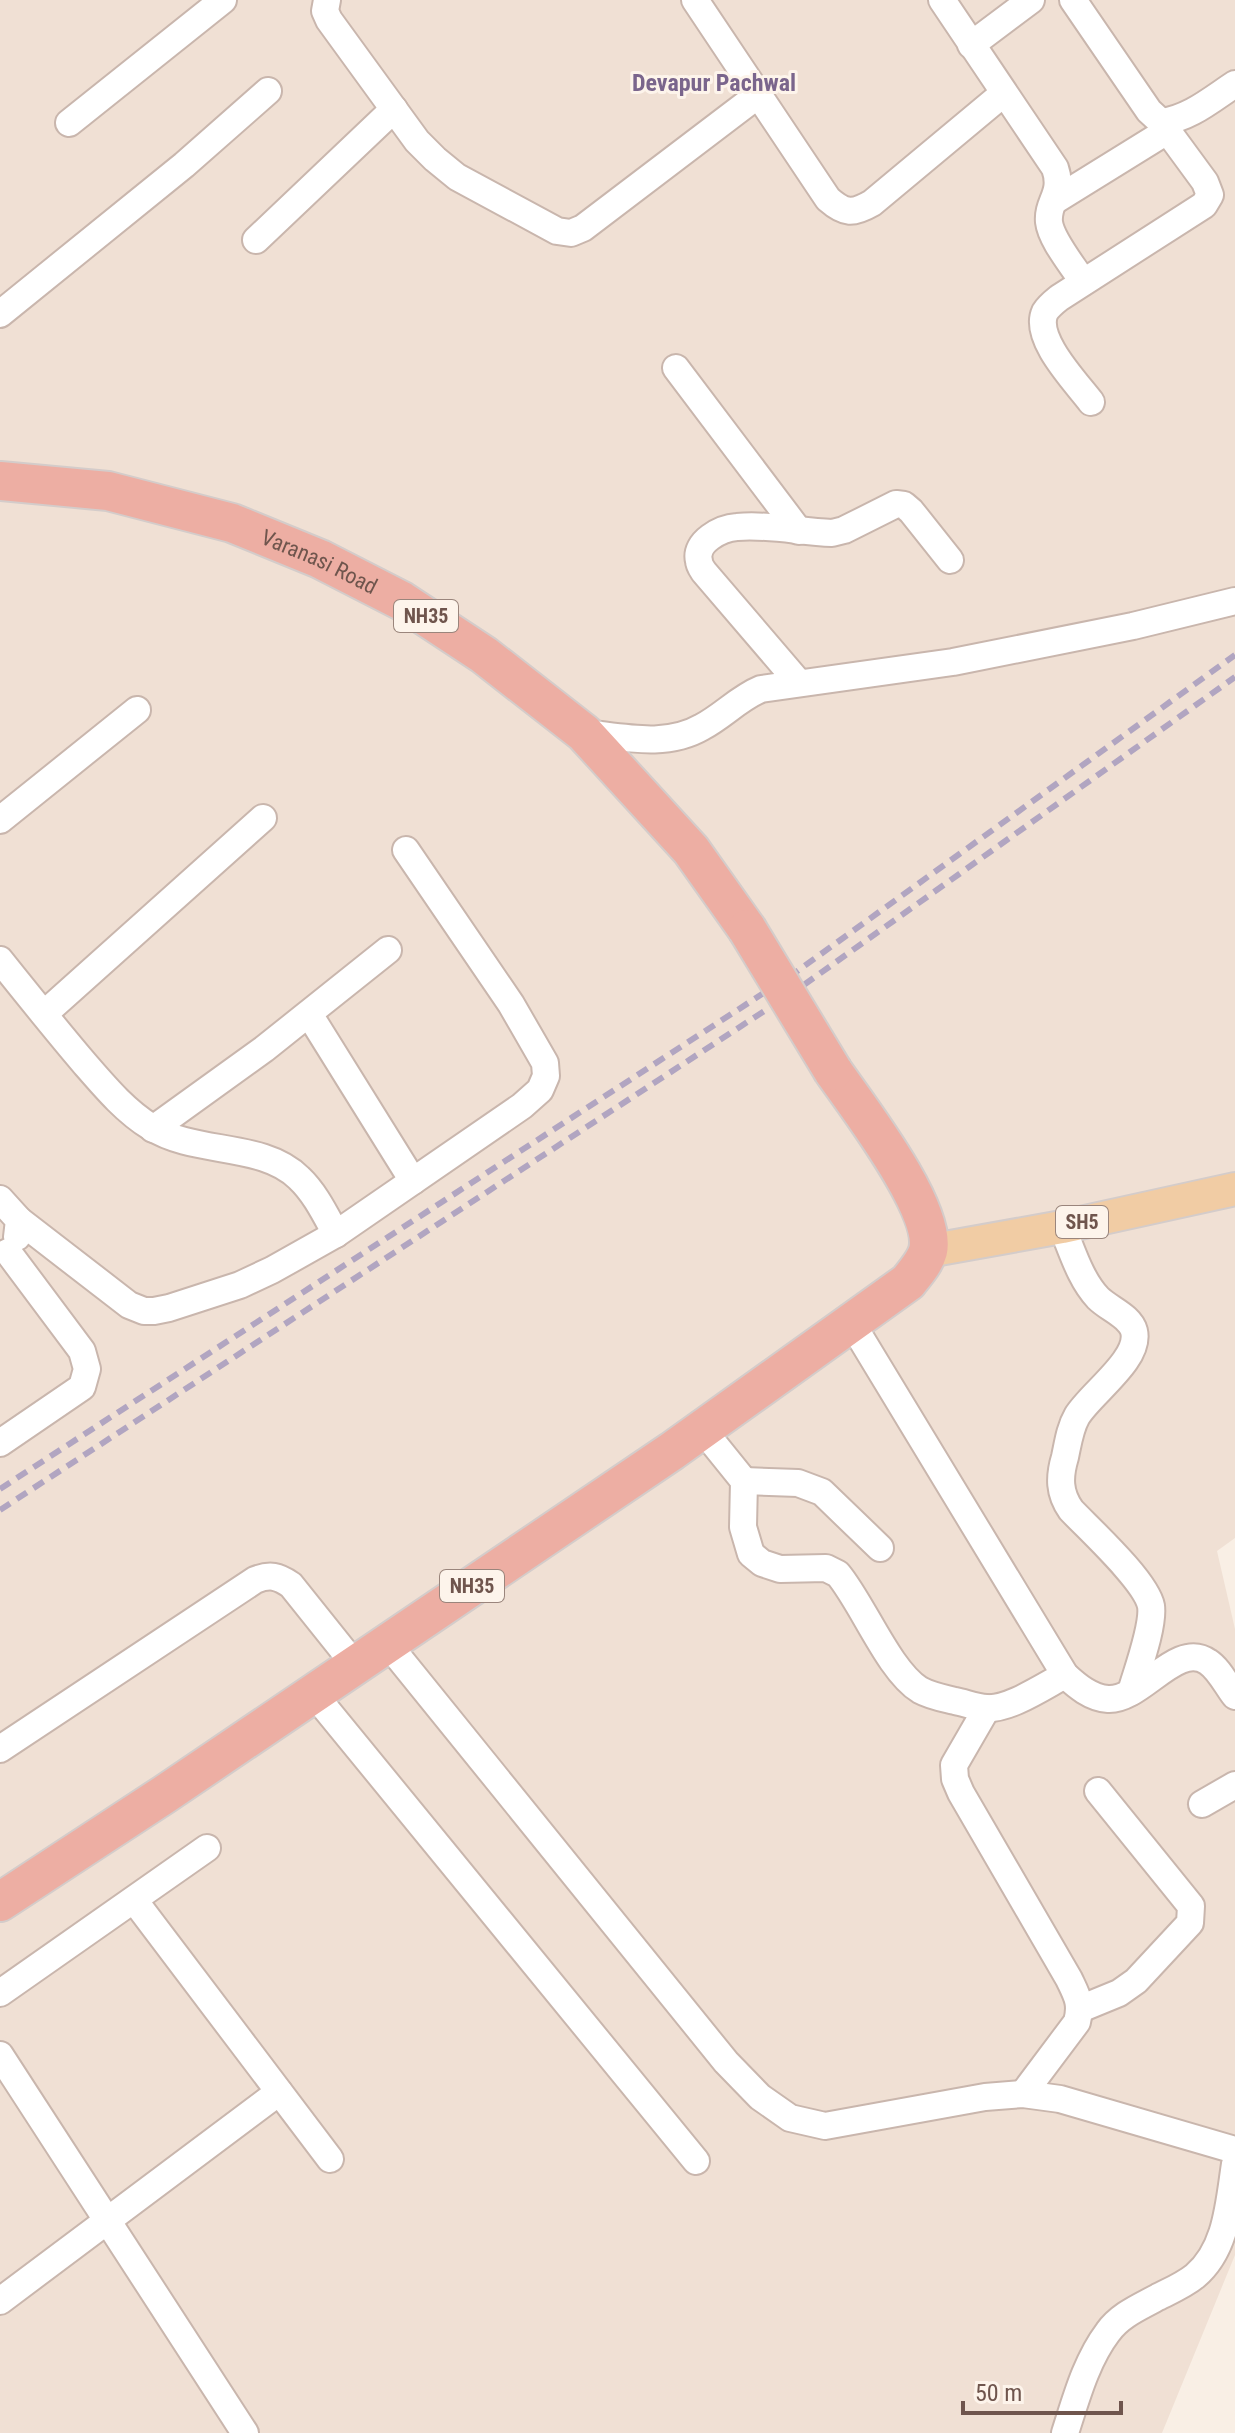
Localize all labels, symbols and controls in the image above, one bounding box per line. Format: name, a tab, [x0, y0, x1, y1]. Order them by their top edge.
district label: Devapur Pachwal	[632, 69, 796, 97]
street label: Varanasi Road	[258, 524, 382, 599]
road number: NH35	[394, 600, 458, 632]
road number: SH5	[1056, 1206, 1108, 1238]
road number: NH35	[440, 1570, 504, 1602]
scale bar	[963, 2365, 1121, 2415]
text: 50 m	[975, 2379, 1022, 2407]

